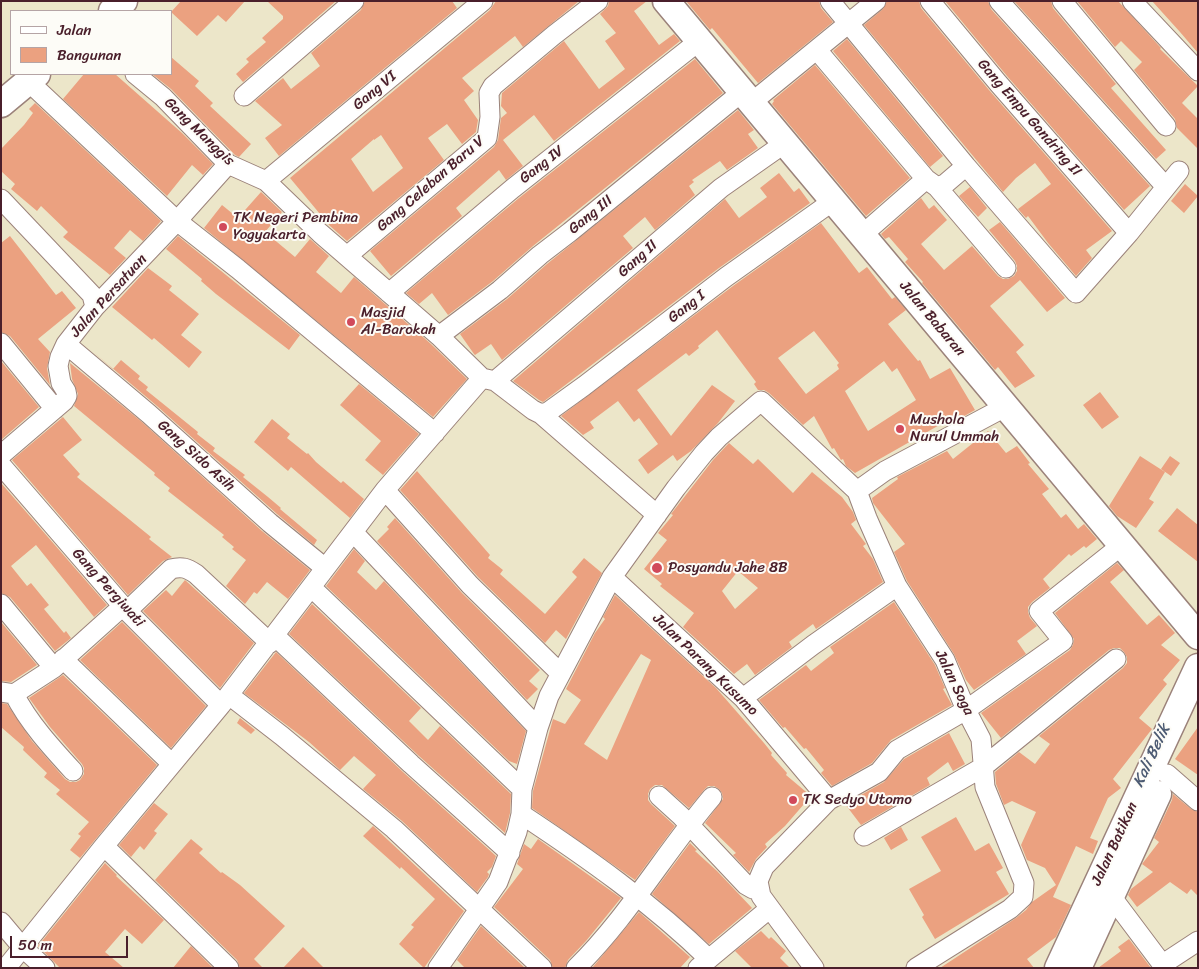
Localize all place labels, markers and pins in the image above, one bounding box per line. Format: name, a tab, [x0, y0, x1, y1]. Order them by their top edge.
place label: TK Negeri Pembina Yogyakarta	[233, 209, 358, 244]
marker: TK Negeri Pembina Yogyakarta	[217, 221, 229, 233]
place label: Masjid Al-Barokah	[361, 304, 436, 339]
marker: Masjid Al-Barokah	[345, 316, 357, 328]
place label: Mushola Nurul Ummah	[910, 411, 999, 446]
marker: Mushola Nurul Ummah	[894, 423, 906, 435]
place label: Posyandu Jahe 8B	[668, 559, 787, 577]
marker: Posyandu Jahe 8B	[650, 561, 664, 575]
place label: TK Sedyo Utomo	[803, 791, 912, 809]
marker: TK Sedyo Utomo	[787, 794, 799, 806]

